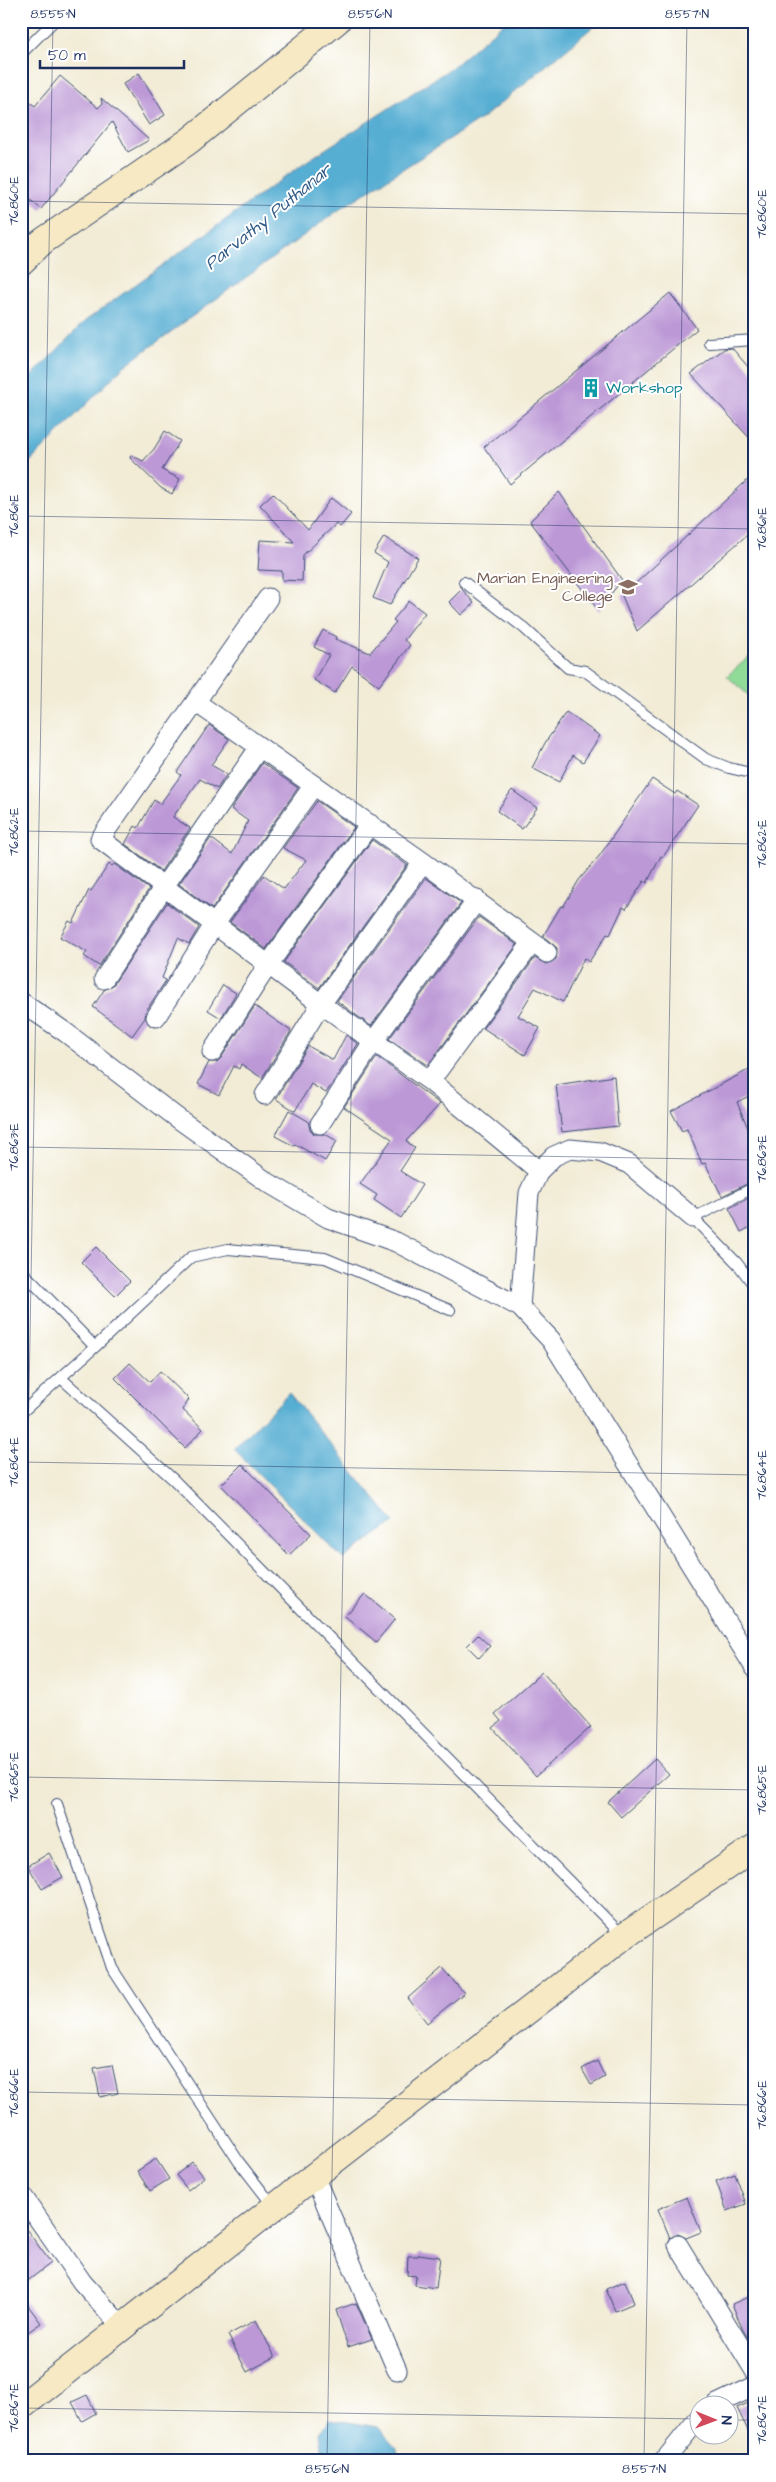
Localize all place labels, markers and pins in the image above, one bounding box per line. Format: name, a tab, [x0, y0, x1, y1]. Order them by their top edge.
building icon: Workshop	[580, 377, 602, 399]
place label: Workshop	[606, 377, 683, 399]
place label: Marian Engineering College	[477, 567, 613, 608]
school or university icon: Marian Engineering College	[617, 576, 639, 598]

